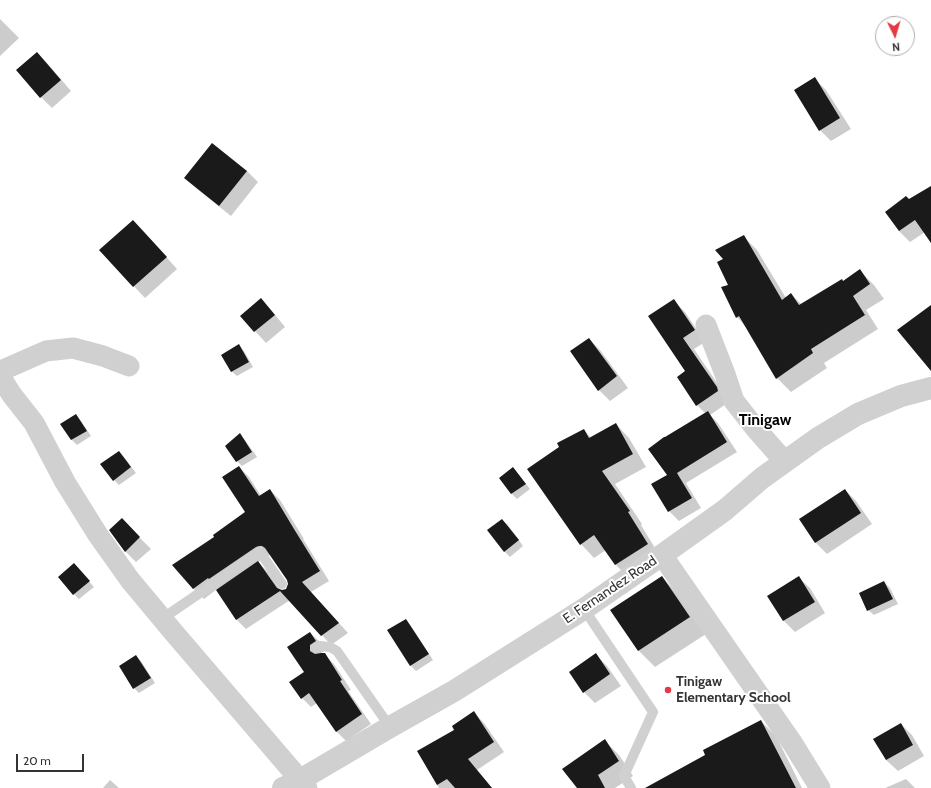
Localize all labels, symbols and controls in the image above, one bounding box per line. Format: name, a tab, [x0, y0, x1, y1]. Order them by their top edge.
north arrow	[875, 16, 915, 56]
text: N	[891, 40, 900, 54]
district label: Tinigaw	[739, 410, 791, 430]
street label: E. Fernandez Road	[560, 552, 660, 628]
place label: Tinigaw Elementary School	[676, 674, 791, 706]
marker: Tinigaw Elementary School	[663, 685, 673, 695]
scale bar	[18, 746, 86, 772]
text: 20 m	[23, 753, 51, 768]

